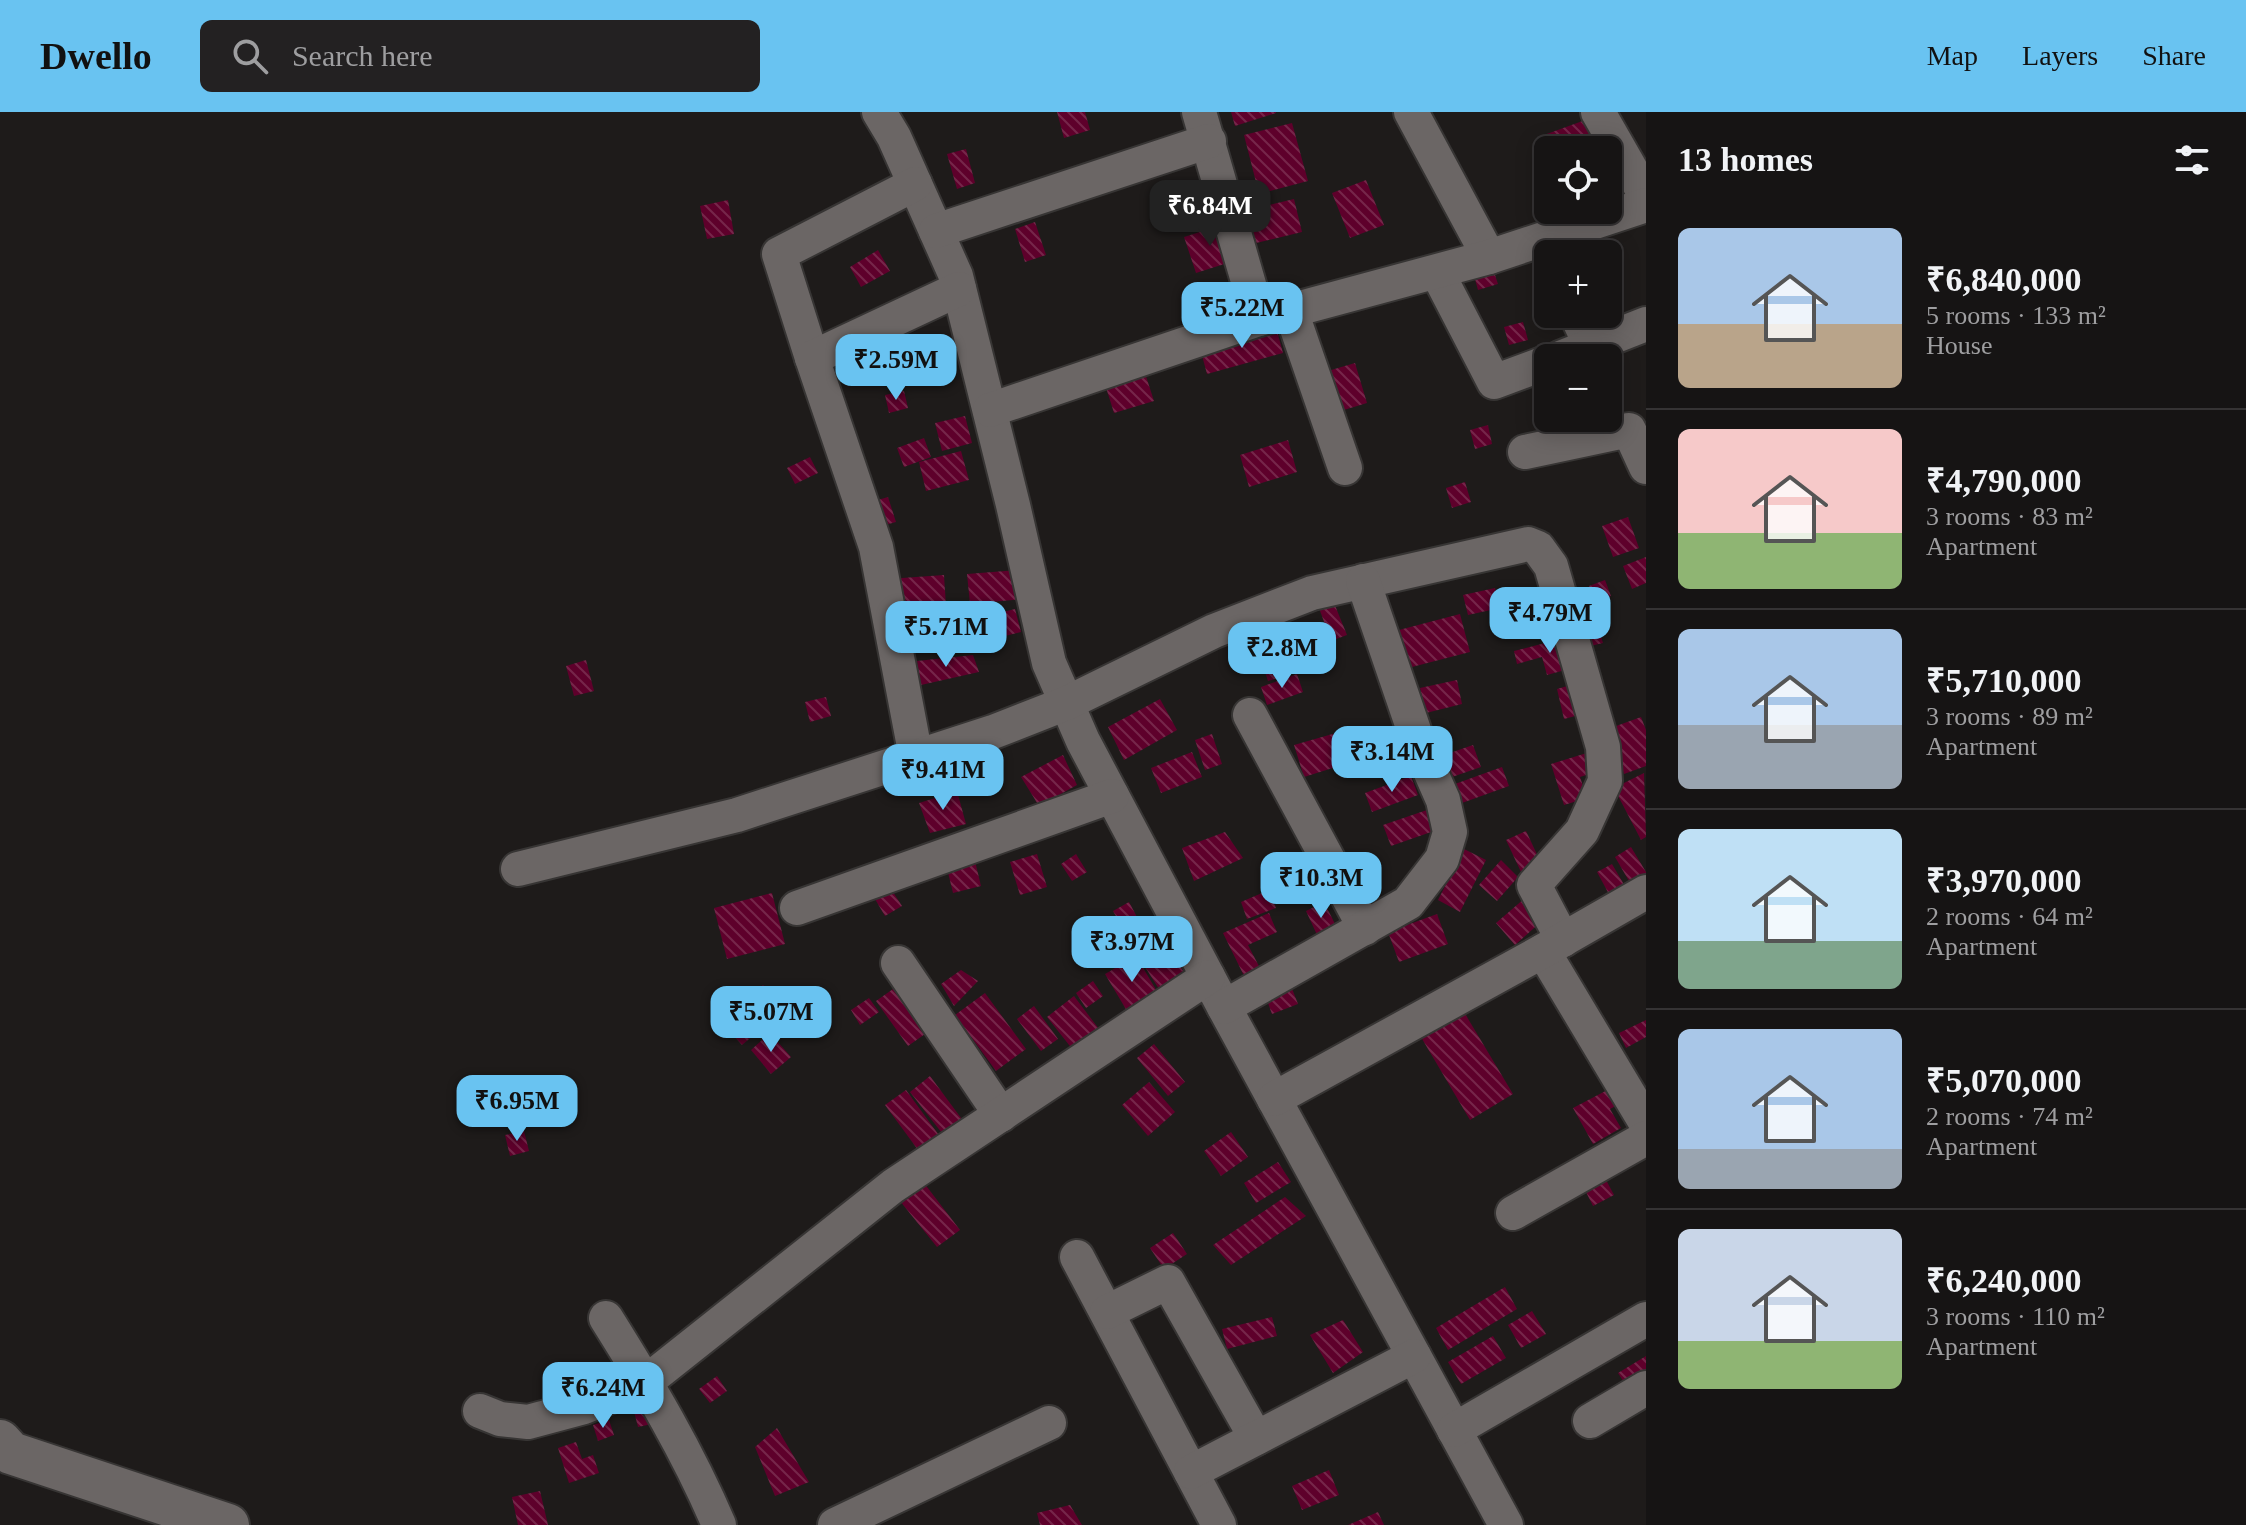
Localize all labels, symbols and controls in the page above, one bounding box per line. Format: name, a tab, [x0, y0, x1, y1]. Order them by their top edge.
search box	[200, 20, 760, 92]
icon: search	[228, 34, 272, 78]
text: Dwello	[40, 35, 152, 77]
text: Search here	[292, 39, 433, 72]
text: Map	[1927, 40, 1978, 71]
text: Layers	[2022, 40, 2098, 71]
text: Share	[2142, 40, 2206, 71]
map controls	[1534, 136, 1622, 432]
button: locate	[1534, 136, 1622, 224]
icon: filters	[2170, 138, 2214, 182]
text: 13 homes	[1678, 141, 1813, 178]
pin: ₹6.84M	[1145, 180, 1275, 248]
text: ₹6.84M	[1168, 191, 1252, 220]
button: +	[1534, 240, 1622, 328]
icon: home	[1742, 260, 1838, 356]
text: ₹6,840,000	[1926, 261, 2081, 298]
pin: ₹5.22M	[1177, 282, 1307, 350]
text: ₹5.22M	[1200, 293, 1284, 322]
text: 5 rooms · 133 m²	[1926, 301, 2106, 330]
text: House	[1926, 331, 1992, 360]
pin: ₹2.59M	[831, 334, 961, 402]
button: −	[1534, 344, 1622, 432]
text: ₹2.59M	[854, 345, 938, 374]
icon: home	[1742, 461, 1838, 557]
text: ₹4,790,000	[1926, 462, 2081, 499]
text: 3 rooms · 83 m²	[1926, 502, 2093, 531]
text: Apartment	[1926, 532, 2037, 561]
pin: ₹4.79M	[1485, 587, 1615, 655]
text: ₹4.79M	[1508, 598, 1592, 627]
pin: ₹5.71M	[881, 601, 1011, 669]
text: ₹5.71M	[904, 612, 988, 641]
pin: ₹2.8M	[1226, 622, 1338, 690]
text: ₹2.8M	[1246, 633, 1318, 662]
icon: home	[1742, 661, 1838, 757]
text: ₹5,710,000	[1926, 662, 2081, 699]
text: 3 rooms · 89 m²	[1926, 702, 2093, 731]
pin: ₹3.14M	[1327, 726, 1457, 794]
text: Apartment	[1926, 732, 2037, 761]
text: ₹3.14M	[1350, 737, 1434, 766]
pin: ₹9.41M	[878, 744, 1008, 812]
text: ₹9.41M	[901, 755, 985, 784]
pin: ₹10.3M	[1256, 852, 1386, 920]
icon: home	[1742, 861, 1838, 957]
text: ₹3,970,000	[1926, 862, 2081, 899]
text: ₹10.3M	[1279, 863, 1363, 892]
text: 2 rooms · 64 m²	[1926, 902, 2093, 931]
pin: ₹3.97M	[1067, 916, 1197, 984]
text: ₹3.97M	[1090, 927, 1174, 956]
text: Apartment	[1926, 932, 2037, 961]
pin: ₹5.07M	[706, 986, 836, 1054]
text: ₹5.07M	[729, 997, 813, 1026]
icon: home	[1742, 1061, 1838, 1157]
text: ₹5,070,000	[1926, 1062, 2081, 1099]
pin: ₹6.95M	[452, 1075, 582, 1143]
text: ₹6.95M	[475, 1086, 559, 1115]
text: 2 rooms · 74 m²	[1926, 1102, 2093, 1131]
text: Apartment	[1926, 1132, 2037, 1161]
icon: home	[1742, 1261, 1838, 1357]
text: ₹6,240,000	[1926, 1262, 2081, 1299]
text: 3 rooms · 110 m²	[1926, 1302, 2105, 1331]
text: Apartment	[1926, 1332, 2037, 1361]
pin: ₹6.24M	[538, 1362, 668, 1430]
text: ₹6.24M	[561, 1373, 645, 1402]

